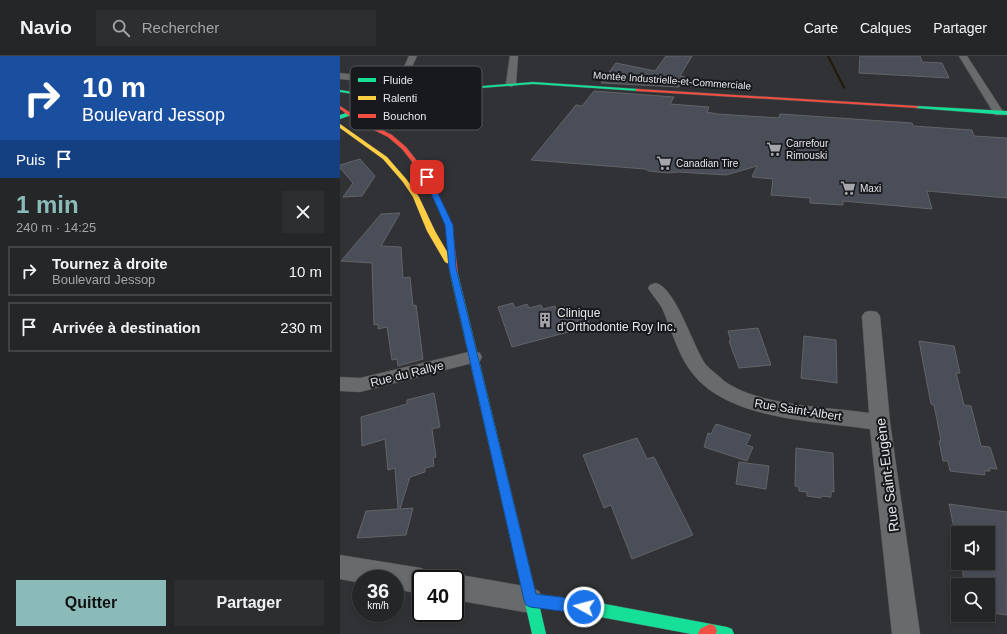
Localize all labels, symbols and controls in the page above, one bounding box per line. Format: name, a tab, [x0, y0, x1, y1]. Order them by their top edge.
search box	[96, 10, 376, 46]
text: Navio	[20, 17, 72, 38]
icon: search	[110, 17, 132, 39]
text: Rechercher	[142, 19, 219, 36]
text: Carte	[804, 20, 838, 36]
text: Calques	[860, 20, 911, 36]
text: Partager	[933, 20, 987, 36]
legend	[350, 66, 482, 130]
street label: Montée Industrielle-et-Commerciale	[593, 69, 752, 92]
icon: right	[16, 72, 68, 124]
text: 10 m	[82, 72, 146, 103]
text: Fluide	[383, 74, 413, 86]
text: Ralenti	[383, 92, 417, 104]
text: Boulevard Jessop	[82, 105, 225, 125]
text: Bouchon	[383, 110, 426, 122]
place label: Carrefour Rimouski	[786, 138, 829, 161]
supermarket icon: Carrefour Rimouski	[765, 140, 783, 158]
icon: arrive	[53, 148, 75, 170]
text: Puis	[16, 151, 45, 168]
supermarket icon: Canadian Tire	[655, 154, 673, 172]
place label: Canadian Tire	[676, 158, 739, 169]
pin	[410, 160, 444, 194]
icon: arrive	[416, 166, 438, 188]
supermarket icon: Maxi	[839, 179, 857, 197]
place label: Maxi	[860, 183, 881, 194]
text: 1 min	[16, 191, 79, 218]
button: close	[282, 191, 324, 233]
text: 240 m · 14:25	[16, 220, 96, 235]
text: Tournez à droite	[52, 255, 168, 272]
icon: right	[18, 260, 40, 282]
text: 10 m	[289, 263, 322, 280]
text: Boulevard Jessop	[52, 272, 155, 287]
place label: Clinique d'Orthodontie Roy Inc.	[557, 306, 676, 334]
building icon: Clinique d'Orthodontie Roy Inc.	[536, 311, 554, 329]
icon: arrive	[18, 316, 40, 338]
text: Arrivée à destination	[52, 319, 200, 336]
text: 230 m	[280, 319, 322, 336]
street label: Rue du Rallye	[369, 358, 446, 390]
street label: Rue Saint-Albert	[753, 396, 843, 424]
street label: Rue Saint-Eugène	[872, 417, 902, 533]
map controls	[951, 526, 995, 622]
button: sound	[951, 526, 995, 570]
speed limit sign: 40	[412, 570, 464, 622]
button: search	[951, 578, 995, 622]
button: Quitter	[16, 580, 166, 626]
button: Partager	[174, 580, 324, 626]
text: 36	[367, 580, 389, 602]
position arrow	[563, 586, 605, 628]
text: km/h	[367, 600, 389, 611]

